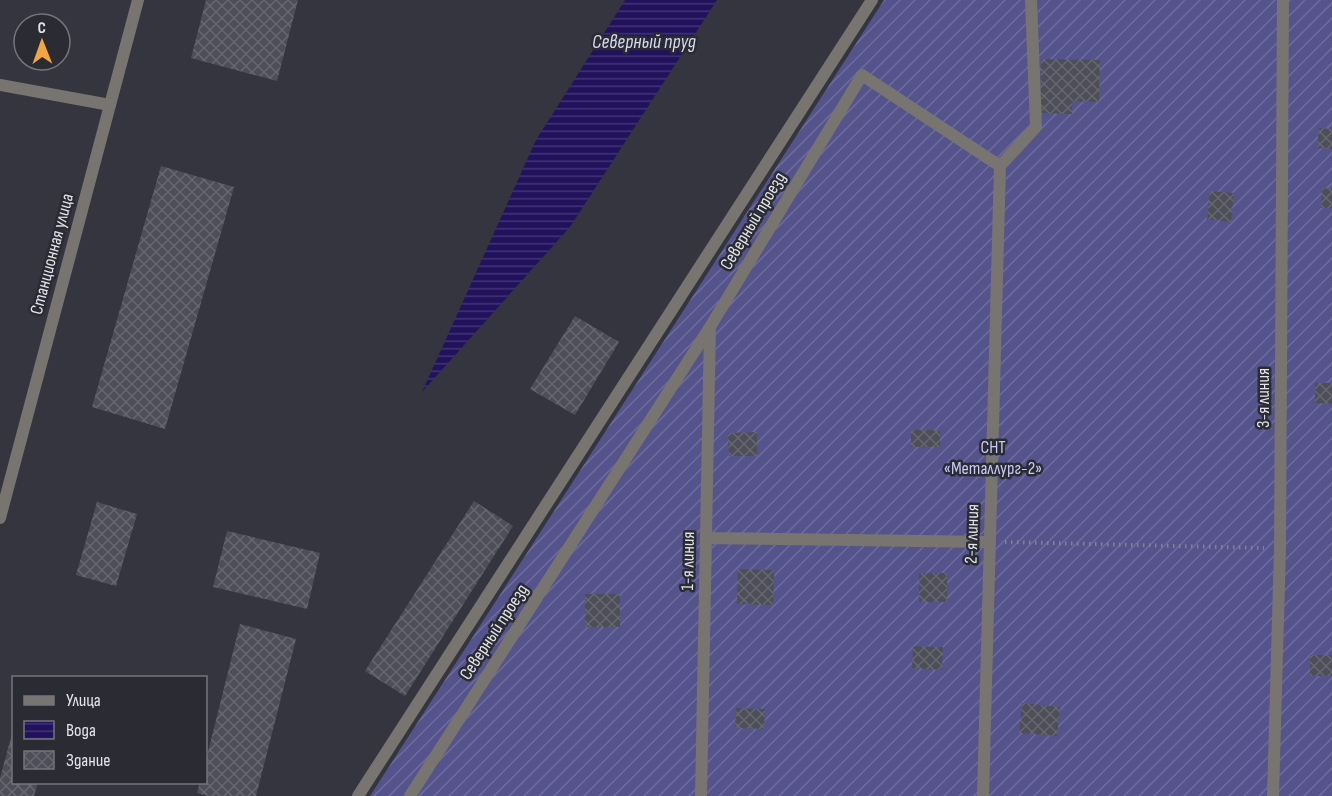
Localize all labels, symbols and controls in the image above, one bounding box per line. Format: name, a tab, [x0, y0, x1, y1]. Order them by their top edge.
north arrow	[12, 12, 72, 72]
text: С	[37, 19, 46, 38]
water label: Северный пруд	[592, 30, 696, 54]
street label: Северный проезд	[716, 168, 790, 274]
street label: Станционная улица	[26, 191, 78, 317]
street label: 3-я линия	[1253, 368, 1274, 428]
park label: СНТ «Металлург-2»	[944, 437, 1042, 479]
street label: 2-я линия	[960, 504, 984, 564]
street label: 1-я линия	[677, 531, 699, 591]
street label: Северный проезд	[455, 580, 533, 684]
legend	[12, 676, 207, 784]
text: Улица	[66, 690, 101, 711]
text: Вода	[66, 720, 96, 741]
text: Здание	[66, 750, 111, 771]

